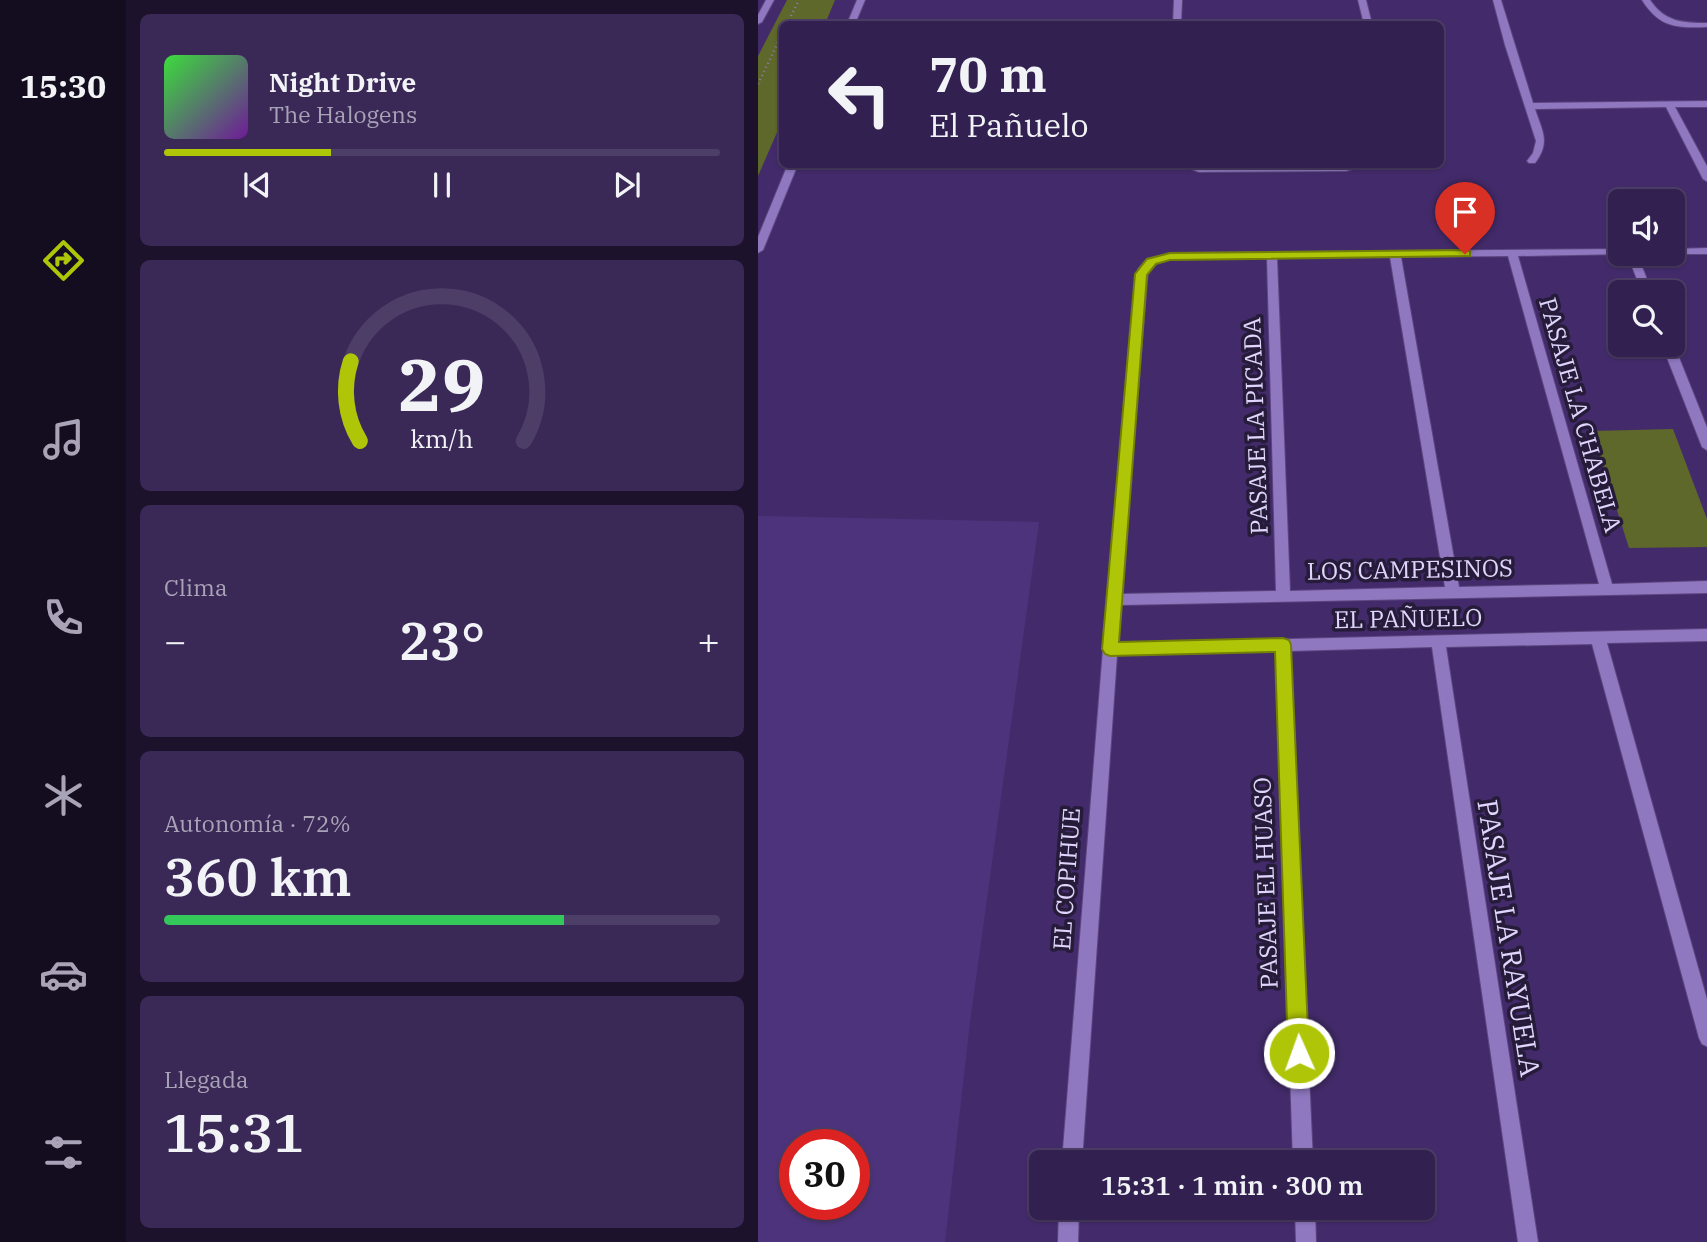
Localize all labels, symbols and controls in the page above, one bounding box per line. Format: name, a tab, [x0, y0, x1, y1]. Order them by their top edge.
text: 70 m	[929, 42, 1047, 105]
icon: left	[814, 49, 905, 140]
text: 15:30	[20, 65, 106, 107]
text: Night Drive	[269, 65, 416, 99]
text: The Halogens	[269, 99, 417, 129]
text: El Pañuelo	[929, 104, 1089, 146]
icon: previous	[238, 166, 276, 204]
icon: pause	[423, 166, 461, 204]
icon: next	[608, 166, 646, 204]
pin	[1435, 182, 1495, 254]
map controls	[1608, 189, 1685, 357]
button: sound	[1608, 189, 1685, 266]
icon: arrive	[1446, 193, 1484, 231]
icon: directions	[39, 236, 88, 285]
button: search	[1608, 280, 1685, 357]
street label: PASAJE LA CHABELA	[1532, 294, 1630, 536]
street label: PASAJE LA PICADA	[1235, 316, 1275, 535]
text: 29	[398, 337, 486, 432]
icon: music	[39, 415, 88, 464]
text: km/h	[410, 422, 474, 455]
street label: LOS CAMPESINOS	[1307, 551, 1513, 587]
text: Clima	[164, 572, 228, 602]
icon: phone	[39, 593, 88, 642]
street label: EL PAÑUELO	[1334, 601, 1482, 635]
text: 23°	[399, 607, 485, 674]
text: −	[164, 616, 187, 665]
text: +	[697, 616, 720, 665]
icon: climate	[39, 771, 88, 820]
street label: PASAJE EL HUASO	[1245, 777, 1285, 989]
street label: PASAJE LA RAYUELA	[1469, 797, 1550, 1079]
street label: EL COPIHUE	[1045, 807, 1087, 951]
text: Autonomía · 72%	[164, 808, 351, 838]
text: 360 km	[164, 843, 352, 910]
icon: car	[39, 950, 88, 999]
position arrow	[1262, 1016, 1336, 1090]
text: Llegada	[164, 1064, 248, 1094]
text: 15:31	[164, 1099, 304, 1166]
icon: filters	[39, 1128, 88, 1177]
speed limit sign: 30	[779, 1129, 870, 1220]
text: 15:31 · 1 min · 300 m	[1101, 1168, 1363, 1202]

